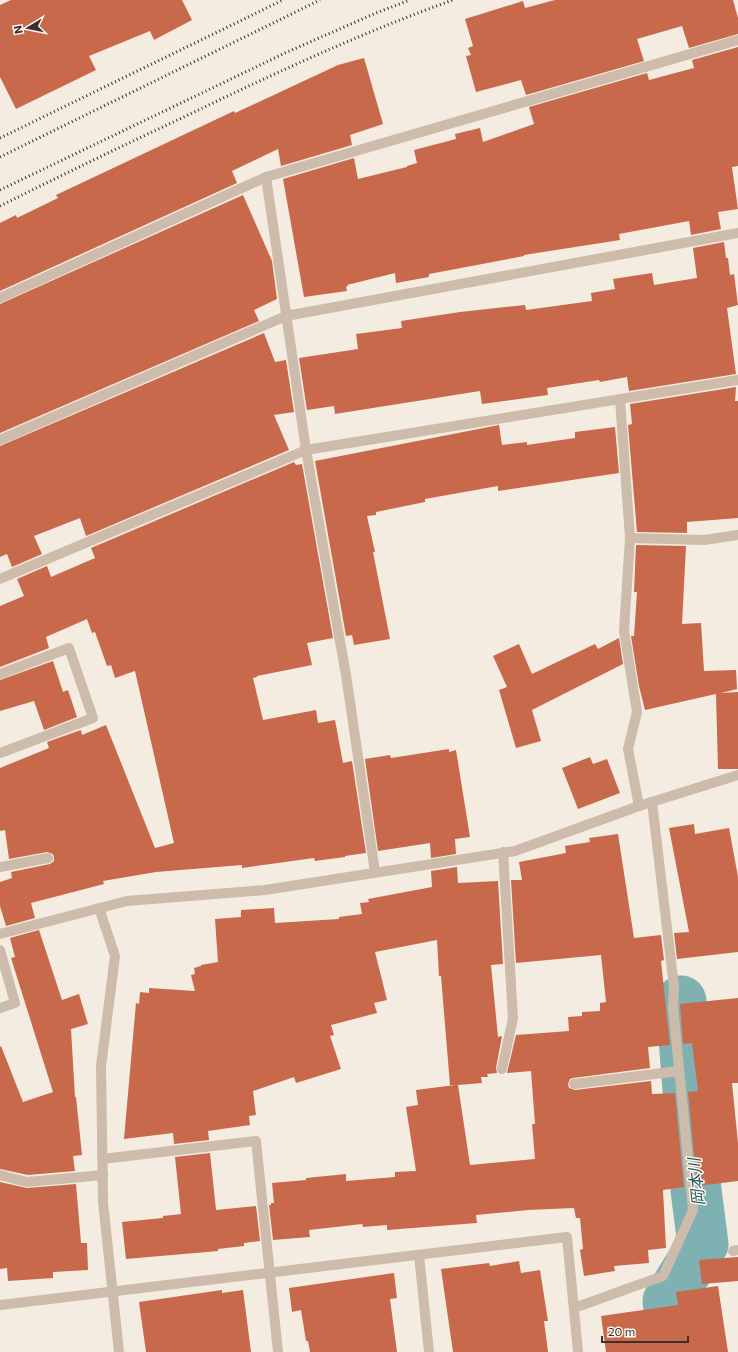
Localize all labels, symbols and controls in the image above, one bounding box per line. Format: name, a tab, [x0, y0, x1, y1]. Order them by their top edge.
north arrow	[8, 8, 48, 48]
text: N	[11, 25, 25, 35]
water label: 岡本川	[683, 1155, 707, 1207]
scale bar	[602, 1318, 688, 1344]
text: 20 m	[608, 1324, 635, 1338]

